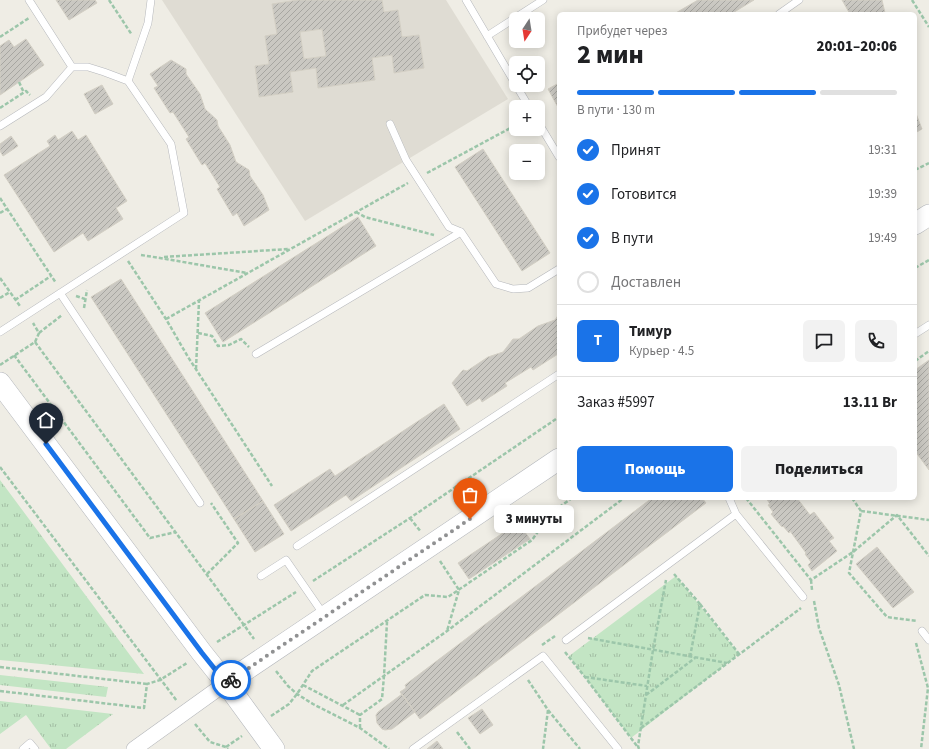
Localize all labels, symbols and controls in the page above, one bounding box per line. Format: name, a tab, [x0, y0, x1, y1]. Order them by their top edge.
north arrow	[509, 12, 545, 48]
map controls	[509, 12, 545, 180]
text: Прибудет через	[577, 22, 667, 40]
text: 2 мин	[577, 36, 644, 73]
text: 20:01–20:06	[816, 36, 897, 57]
button: locate	[509, 56, 545, 92]
button: +	[509, 100, 545, 136]
text: В пути · 130 m	[577, 101, 655, 119]
icon: check	[577, 139, 599, 161]
text: Принят	[611, 140, 661, 161]
text: 19:31	[868, 141, 897, 159]
button: −	[509, 144, 545, 180]
icon: check	[577, 183, 599, 205]
text: Готовится	[611, 184, 677, 205]
text: 19:39	[868, 185, 897, 203]
icon: check	[577, 227, 599, 249]
text: В пути	[611, 228, 654, 249]
text: 19:49	[868, 229, 897, 247]
text: Доставлен	[611, 272, 681, 293]
button: chat	[803, 320, 845, 362]
button: phone	[855, 320, 897, 362]
text: Тимур	[629, 321, 672, 342]
text: Т	[594, 330, 602, 351]
text: Курьер · 4.5	[629, 342, 694, 360]
text: Заказ #5997	[577, 392, 655, 413]
text: 13.11 Br	[843, 392, 897, 413]
pin	[29, 403, 63, 444]
icon: home	[35, 409, 57, 431]
button: Помощь	[577, 446, 733, 492]
button: Поделиться	[741, 446, 897, 492]
pin	[453, 478, 487, 519]
icon: bag	[459, 484, 481, 506]
callout: 3 минуты	[494, 505, 574, 533]
text: 3 минуты	[506, 510, 562, 528]
courier	[211, 660, 251, 700]
icon: bike	[220, 669, 242, 691]

